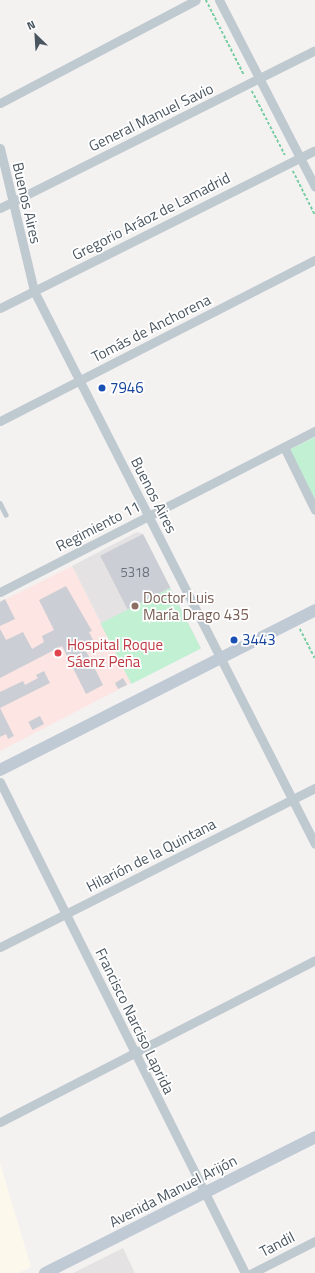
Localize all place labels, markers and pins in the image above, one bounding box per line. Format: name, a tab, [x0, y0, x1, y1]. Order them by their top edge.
place label: 7946	[110, 379, 144, 397]
marker: 7946	[97, 383, 107, 393]
place label: Doctor Luis María Drago 435	[143, 588, 249, 623]
marker: Doctor Luis María Drago 435	[130, 601, 140, 611]
place label: 3443	[242, 631, 276, 649]
place label: Hospital Roque Sáenz Peña	[67, 635, 163, 670]
marker: 3443	[229, 635, 239, 645]
marker: Hospital Roque Sáenz Peña	[52, 647, 64, 659]

